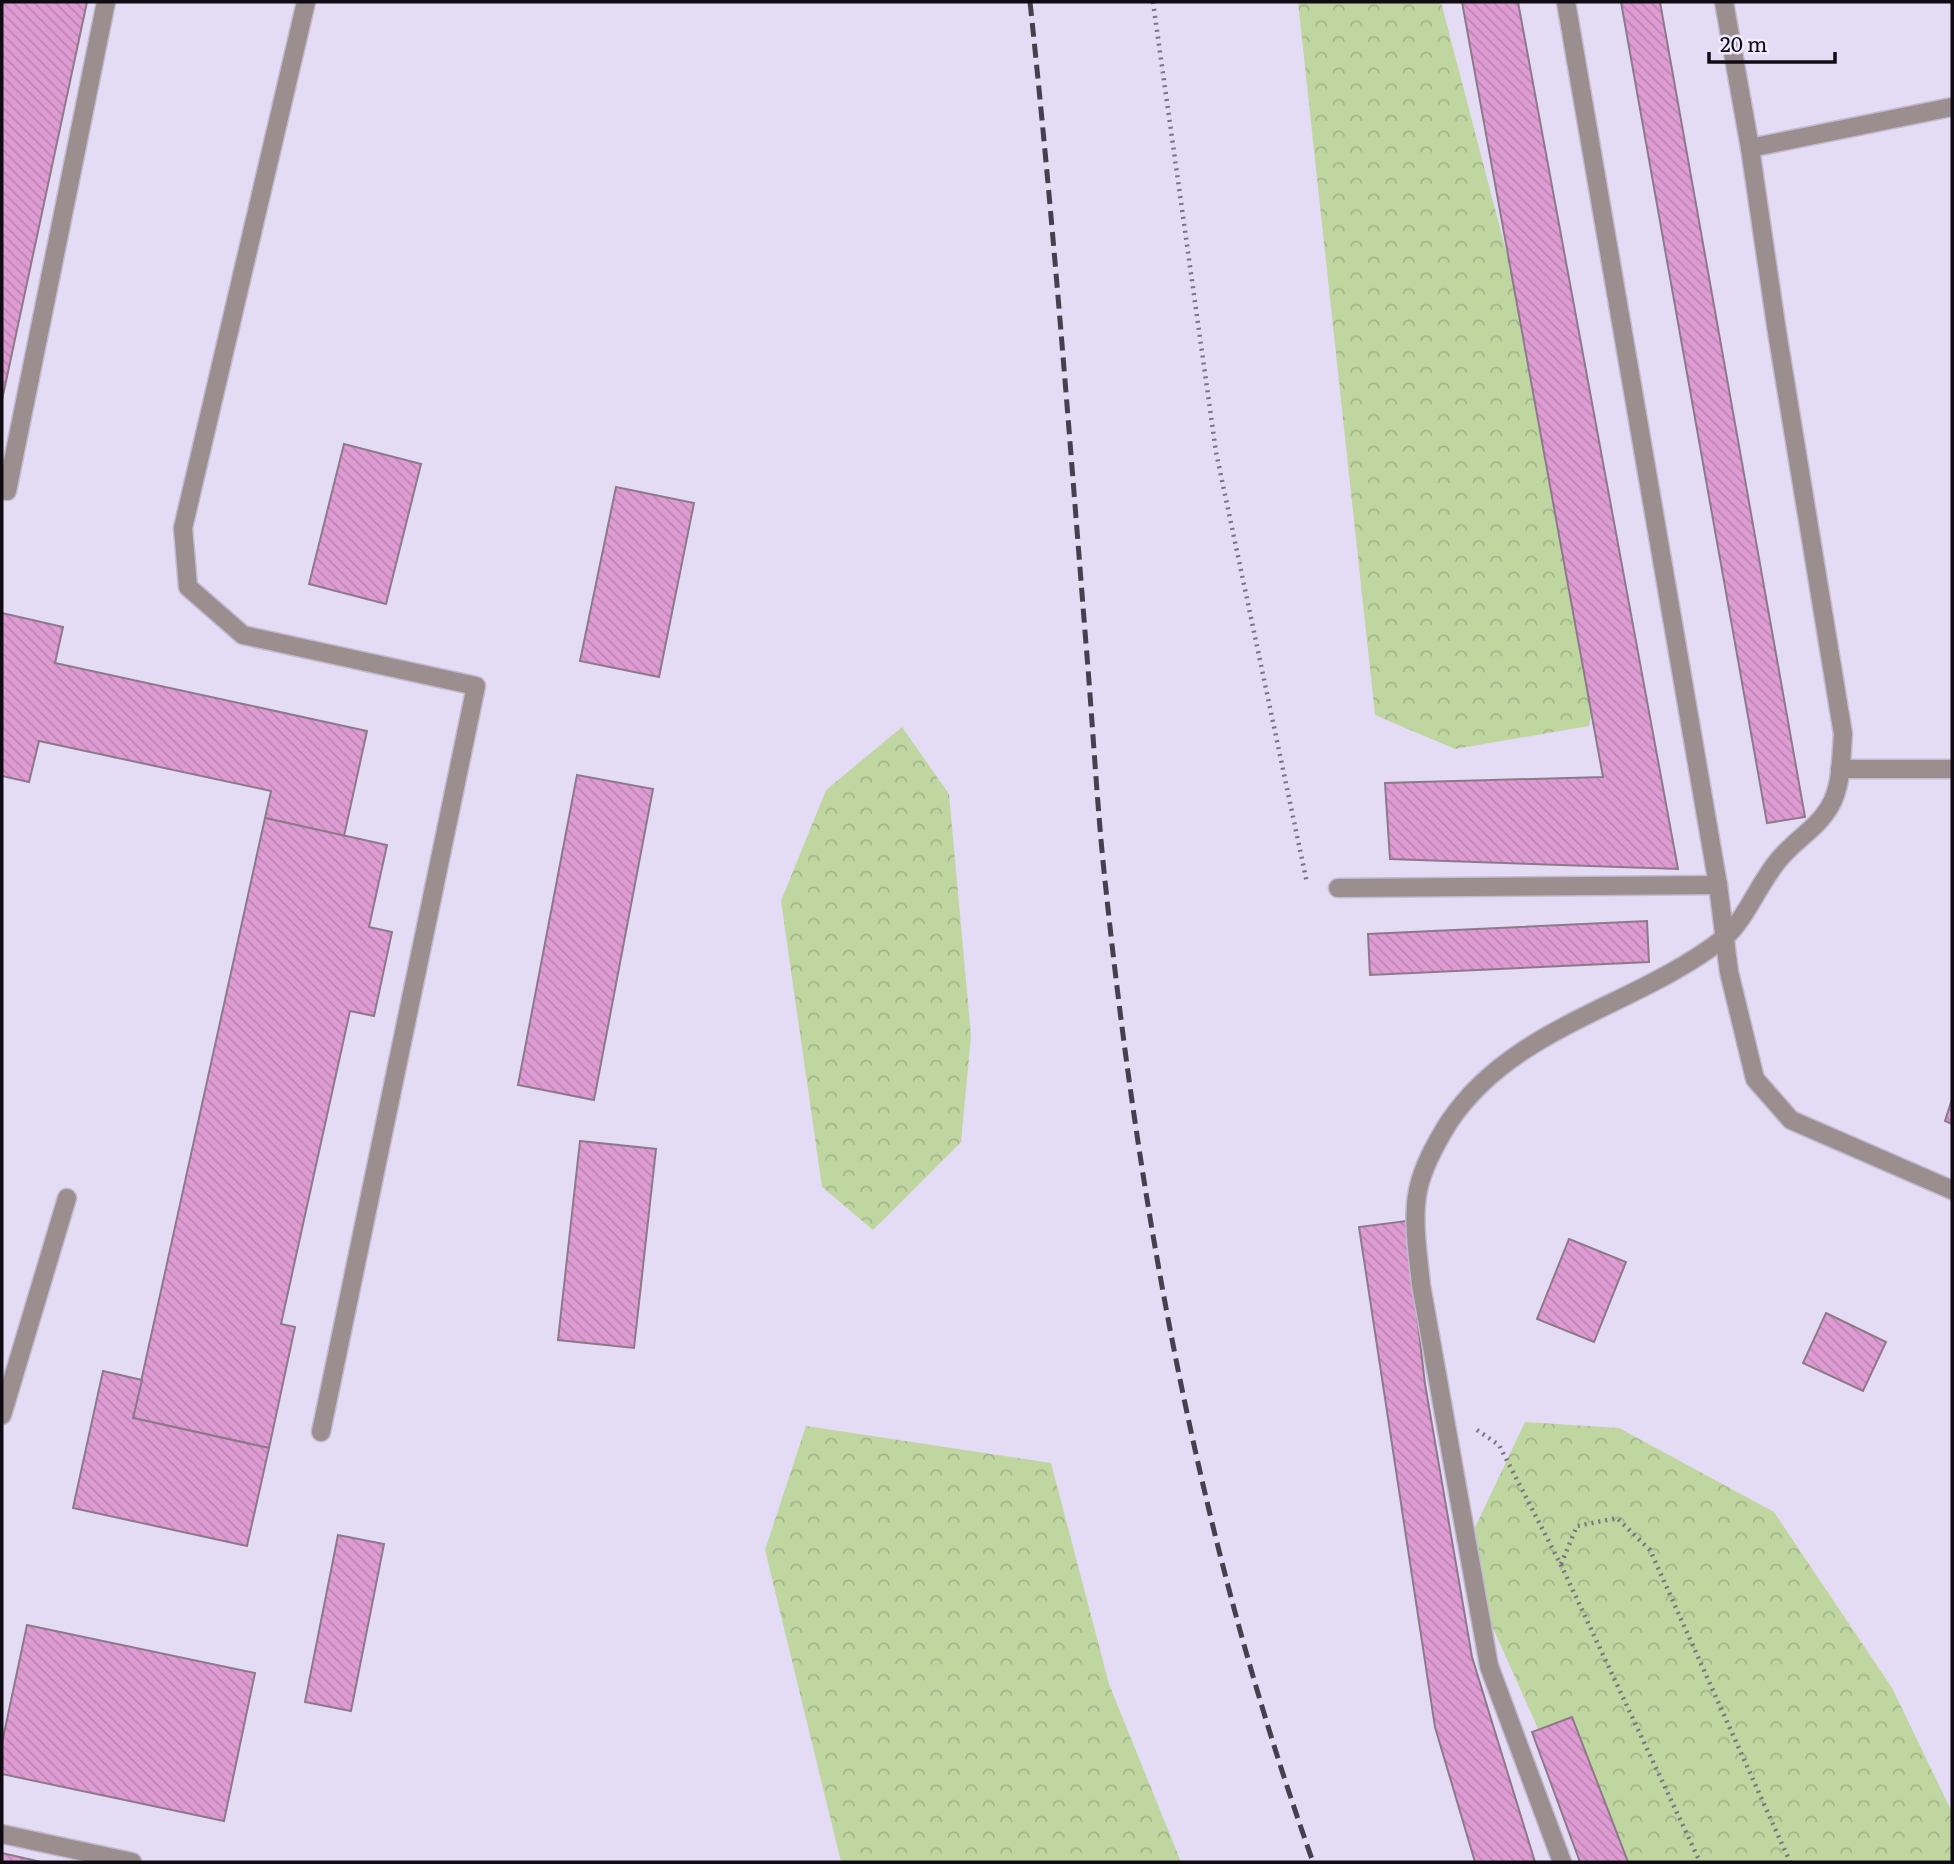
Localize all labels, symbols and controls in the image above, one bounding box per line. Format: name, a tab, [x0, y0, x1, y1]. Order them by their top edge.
scale bar	[1709, 21, 1835, 65]
text: 20 m	[1720, 27, 1767, 58]

